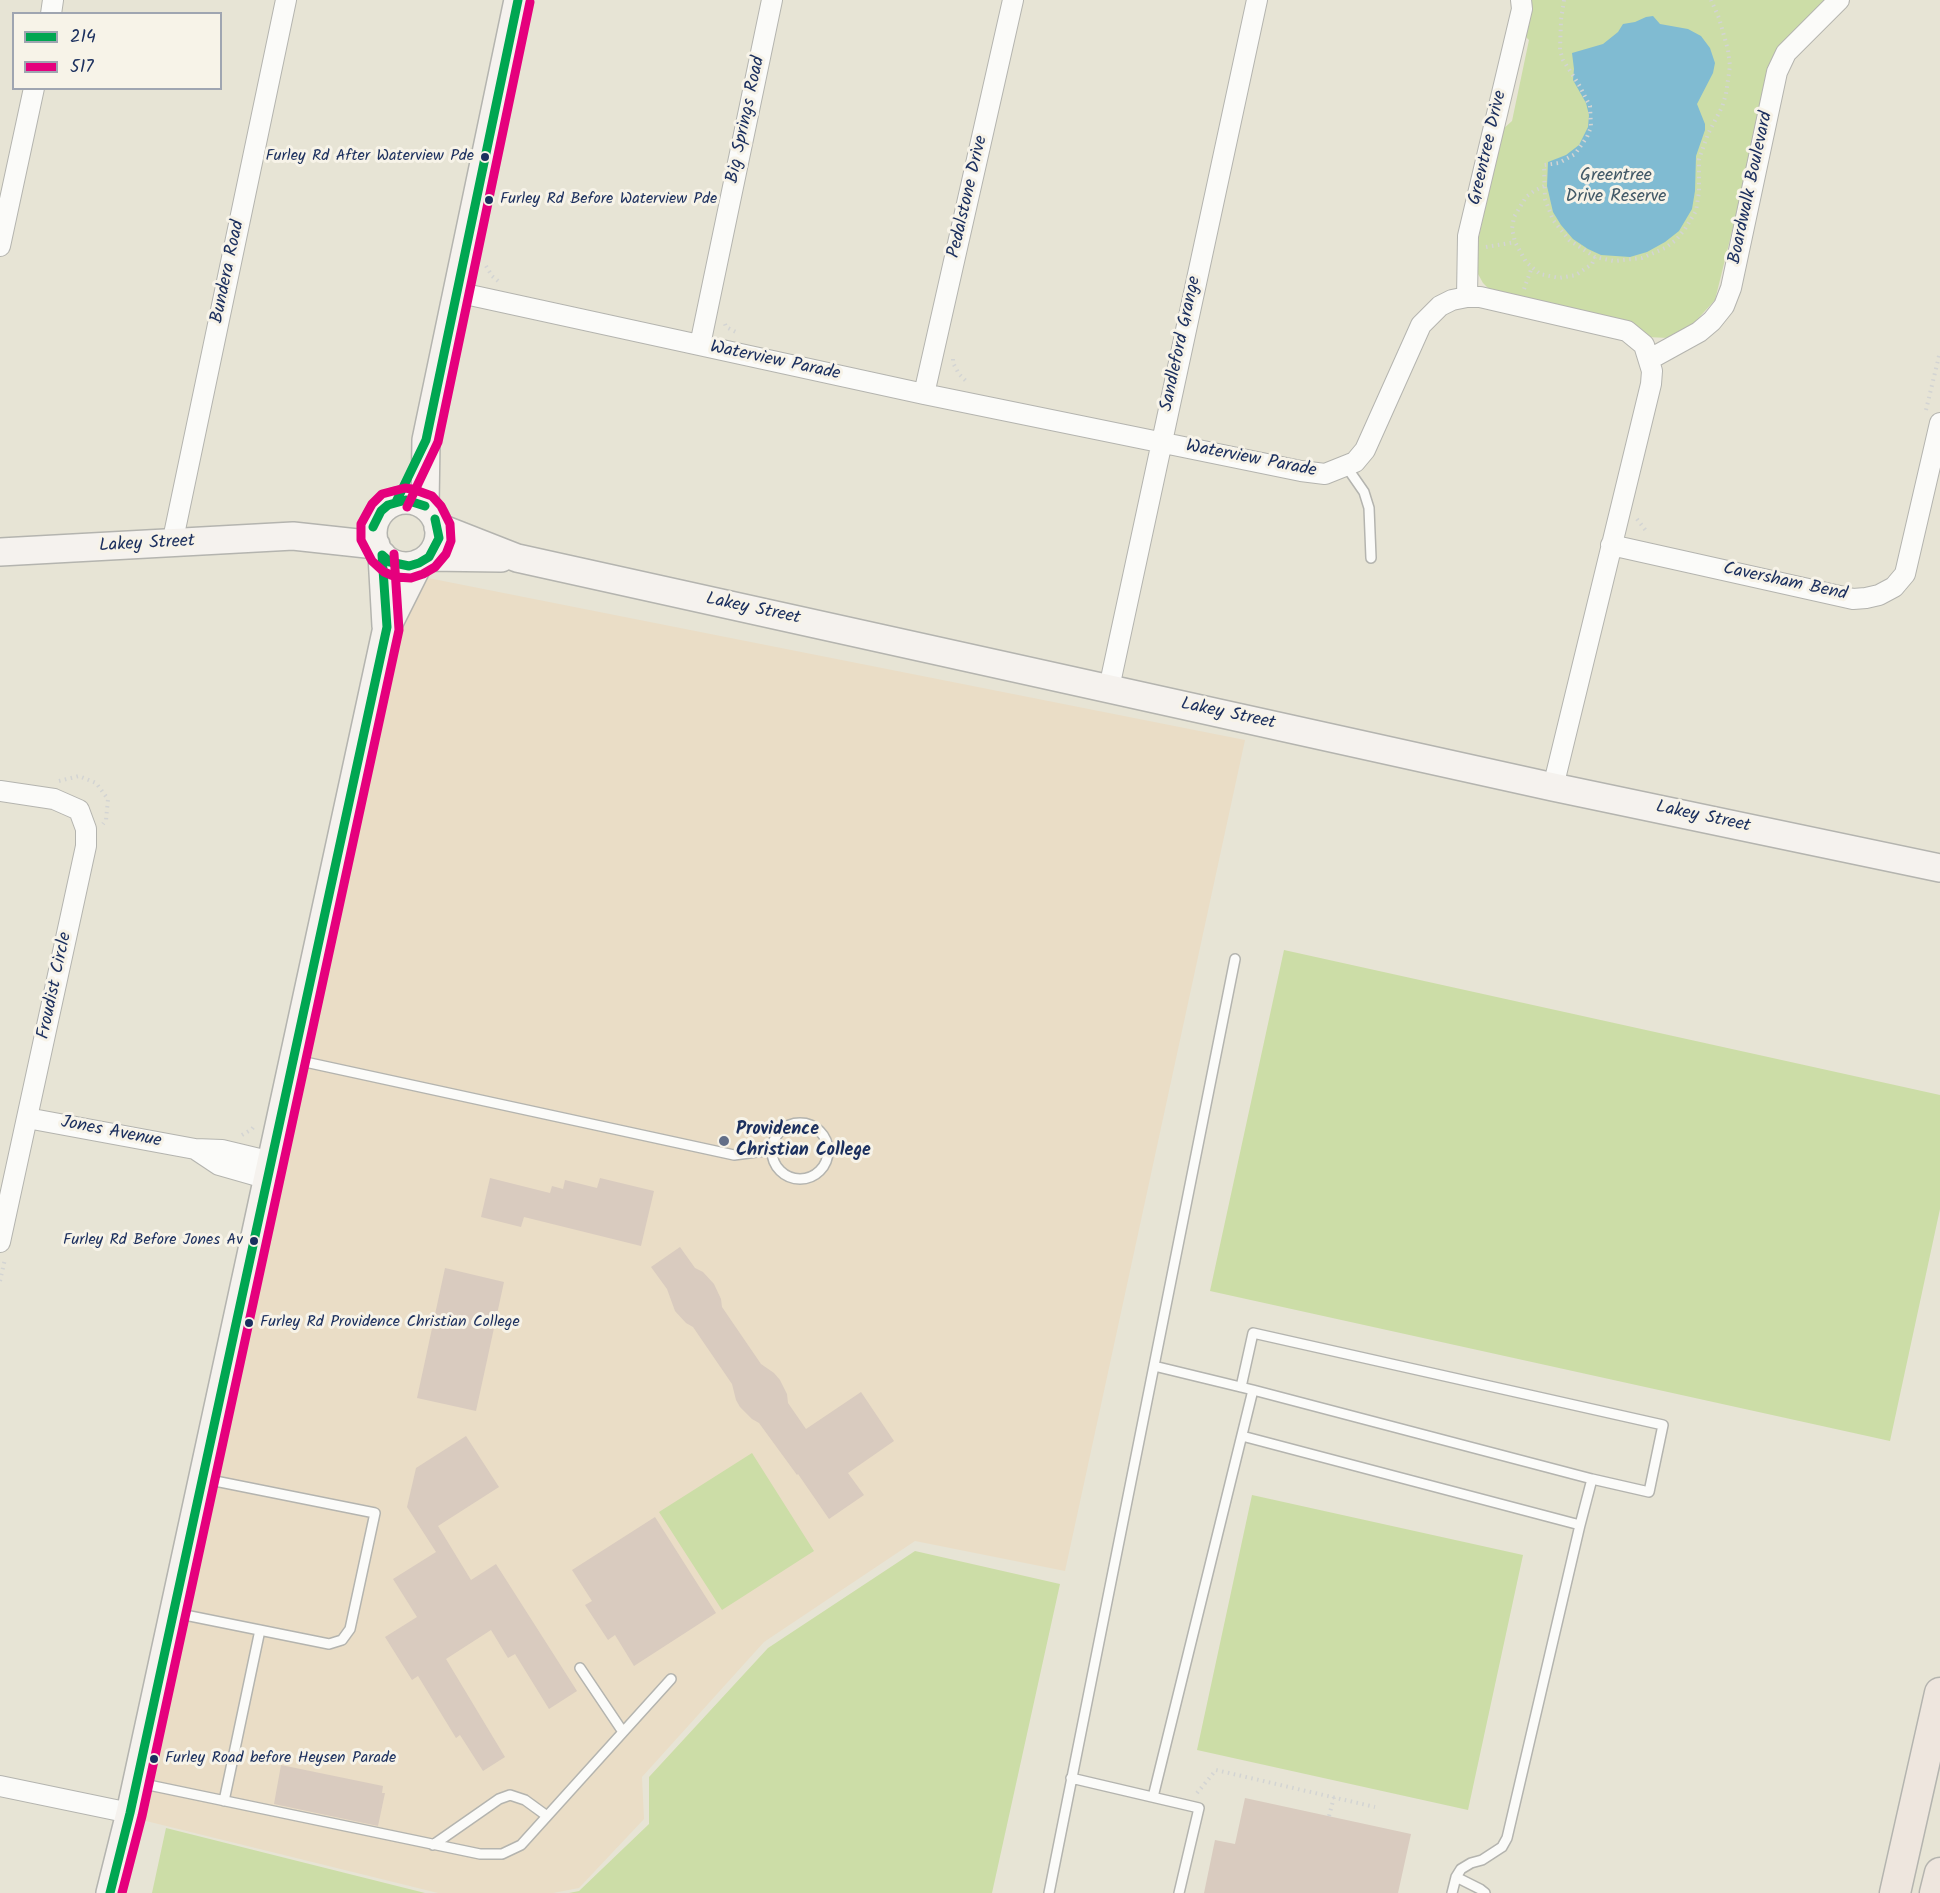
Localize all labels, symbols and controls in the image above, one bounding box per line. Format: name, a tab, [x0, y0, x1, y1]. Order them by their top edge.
legend	[12, 12, 222, 90]
text: 214	[70, 23, 96, 52]
text: 517	[70, 53, 94, 82]
street label: Big Springs Road	[723, 55, 771, 185]
street label: Greentree Drive	[1465, 89, 1513, 207]
street label: Boardwalk Boulevard	[1725, 110, 1779, 266]
street label: Pedalstone Drive	[944, 134, 994, 260]
place label: Furley Rd After Waterview Pde	[265, 147, 474, 167]
marker: Furley Rd After Waterview Pde	[479, 151, 491, 163]
park label: Greentree Drive Reserve	[1566, 166, 1666, 208]
place label: Furley Rd Before Waterview Pde	[500, 190, 717, 210]
marker: Furley Rd Before Waterview Pde	[483, 194, 495, 206]
street label: Bundera Road	[208, 219, 250, 325]
street label: Sandleford Grange	[1157, 274, 1207, 414]
street label: Waterview Parade	[708, 338, 842, 386]
street label: Waterview Parade	[1184, 437, 1318, 483]
street label: Lakey Street	[98, 532, 196, 558]
street label: Caversham Bend	[1721, 559, 1849, 607]
street label: Lakey Street	[704, 589, 802, 631]
street label: Lakey Street	[1179, 694, 1277, 736]
street label: Lakey Street	[1654, 797, 1752, 839]
street label: Froudist Circle	[34, 931, 78, 1041]
street label: Jones Avenue	[59, 1113, 163, 1153]
place label: Providence Christian College	[736, 1120, 871, 1162]
marker: Providence Christian College	[717, 1134, 731, 1148]
place label: Furley Rd Before Jones Av	[63, 1231, 243, 1251]
marker: Furley Rd Before Jones Av	[248, 1235, 260, 1247]
place label: Furley Rd Providence Christian College	[260, 1313, 520, 1333]
marker: Furley Rd Providence Christian College	[243, 1317, 255, 1329]
place label: Furley Road before Heysen Parade	[165, 1749, 396, 1769]
marker: Furley Road before Heysen Parade	[148, 1753, 160, 1765]

